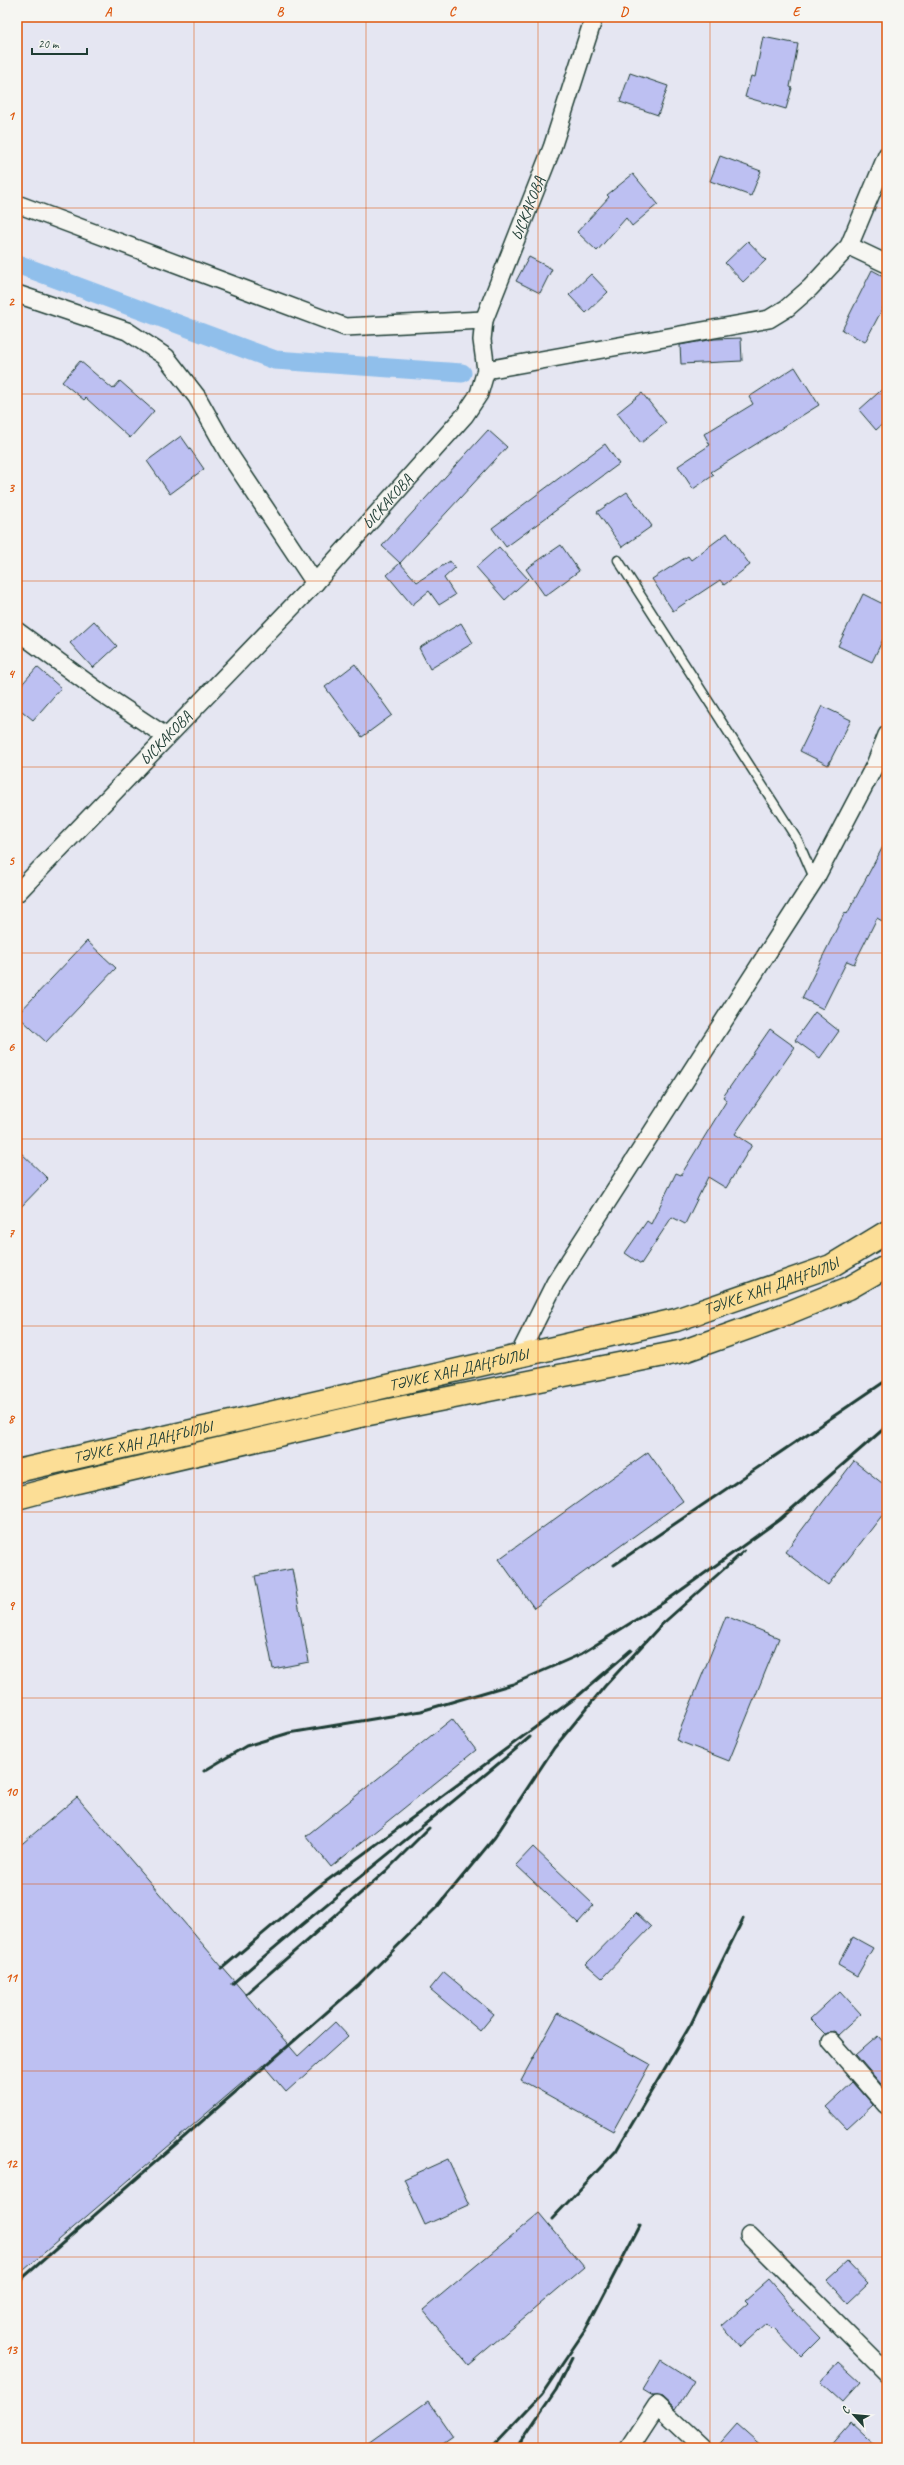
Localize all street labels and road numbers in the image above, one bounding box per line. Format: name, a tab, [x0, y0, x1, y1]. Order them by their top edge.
street label: ЫСКАКОВА	[507, 173, 550, 243]
street label: ЫСКАКОВА	[358, 470, 418, 533]
street label: ЫСКАКОВА	[136, 706, 197, 769]
street label: ТӘУКЕ ХАН ДАҢҒЫЛЫ	[701, 1252, 846, 1320]
street label: ТӘУКЕ ХАН ДАҢҒЫЛЫ	[387, 1343, 533, 1395]
street label: ТӘУКЕ ХАН ДАҢҒЫЛЫ	[71, 1416, 217, 1468]

